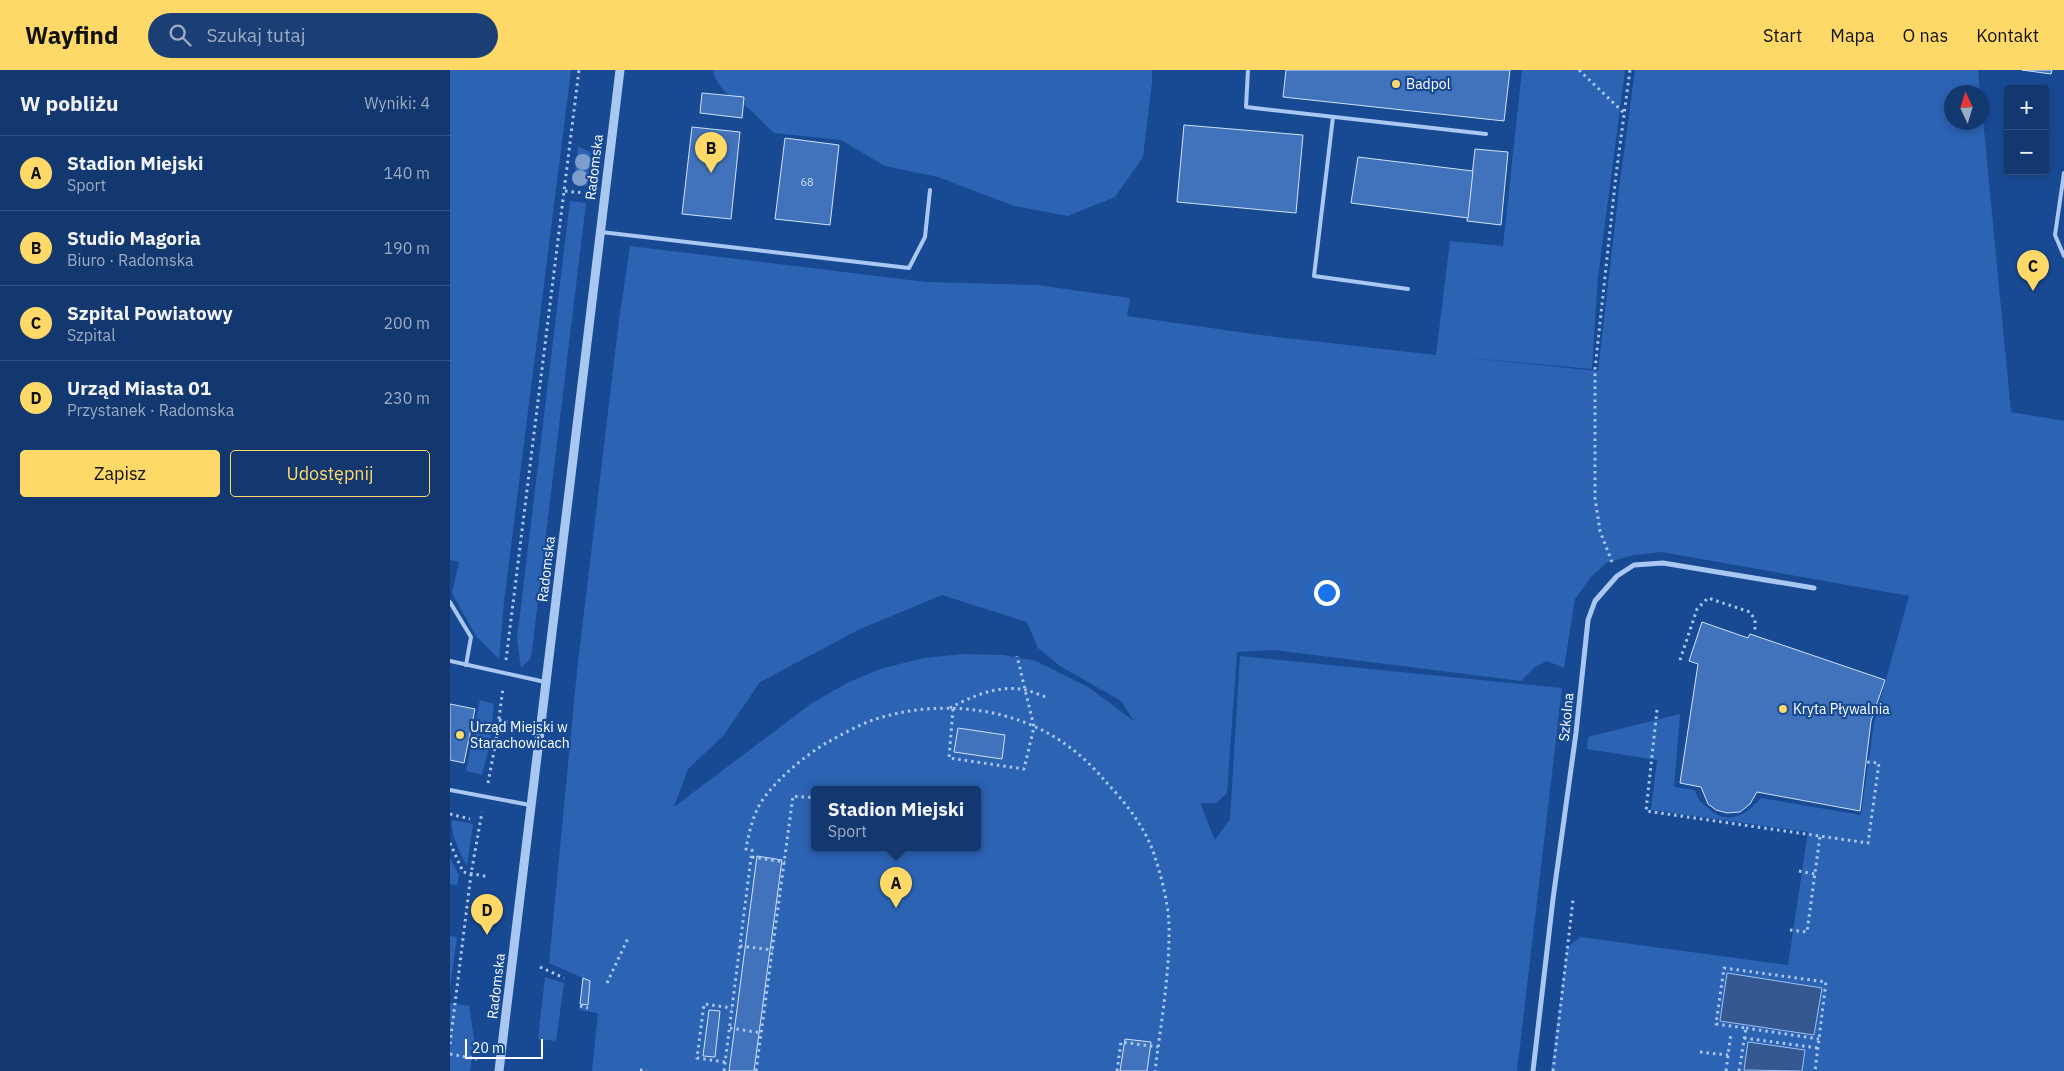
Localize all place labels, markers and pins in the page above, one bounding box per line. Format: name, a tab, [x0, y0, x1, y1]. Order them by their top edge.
place label: Badpol	[1406, 75, 1451, 93]
marker: Badpol	[1390, 78, 1402, 90]
pin: B	[695, 132, 727, 173]
pin: C	[2017, 250, 2049, 291]
place label: Kryta Pływalnia	[1793, 700, 1890, 718]
marker: Kryta Pływalnia	[1777, 703, 1789, 715]
place label: Urząd Miejski w Starachowicach	[470, 718, 570, 752]
marker: Urząd Miejski w Starachowicach	[454, 729, 466, 741]
pin: A	[880, 867, 912, 908]
pin: D	[471, 894, 503, 935]

